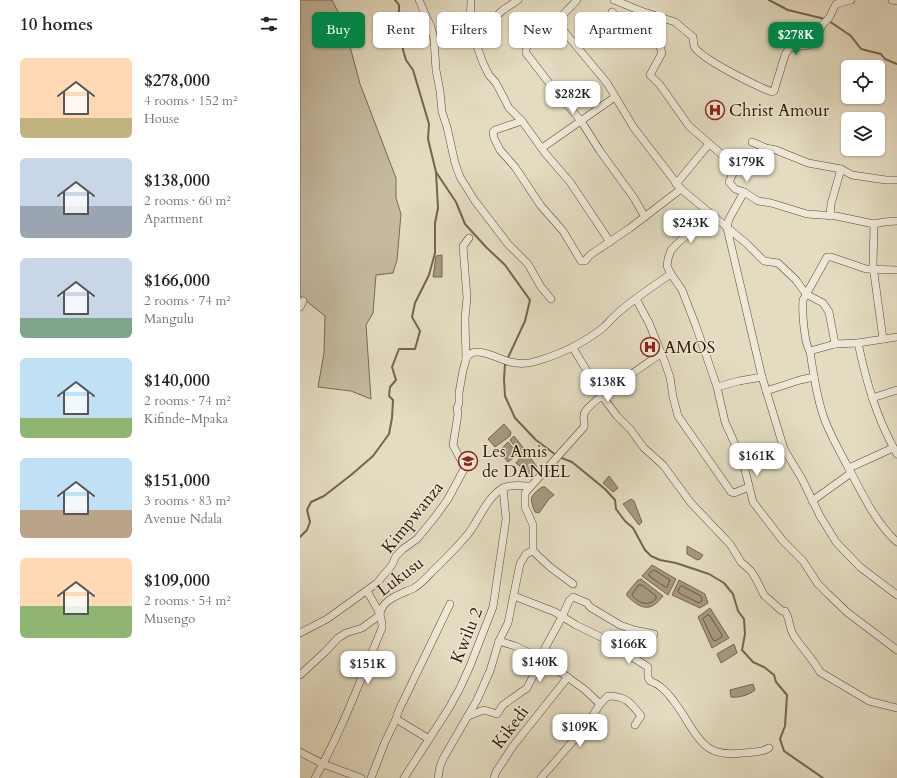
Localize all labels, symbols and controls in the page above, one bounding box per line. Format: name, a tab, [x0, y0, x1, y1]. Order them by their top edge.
chip: Buy	[312, 12, 365, 48]
chip: Rent	[373, 12, 429, 48]
chip: Filters	[437, 12, 501, 48]
chip: New	[509, 12, 567, 48]
chip: Apartment	[575, 12, 666, 48]
text: 10 homes	[20, 13, 93, 36]
icon: filters	[258, 13, 280, 35]
pin: $278K	[768, 22, 824, 56]
text: $278K	[777, 26, 815, 44]
map controls	[841, 60, 885, 156]
button: locate	[841, 60, 885, 104]
text: $278,000	[144, 69, 210, 92]
icon: home	[52, 74, 100, 122]
pin: $282K	[545, 81, 601, 115]
text: $282K	[554, 85, 592, 103]
text: 4 rooms · 152 m²	[144, 92, 237, 110]
hospital icon: Christ Amour	[704, 99, 726, 121]
place label: Christ Amour	[729, 99, 830, 122]
text: House	[144, 110, 179, 128]
button: layers	[841, 112, 885, 156]
pin: $179K	[719, 149, 775, 183]
text: $179K	[728, 153, 766, 171]
text: $138,000	[144, 169, 210, 192]
icon: home	[52, 174, 100, 222]
text: 2 rooms · 60 m²	[144, 192, 231, 210]
text: Apartment	[144, 210, 203, 228]
pin: $243K	[663, 210, 719, 244]
text: $243K	[672, 214, 710, 232]
text: $166,000	[144, 269, 210, 292]
icon: home	[52, 274, 100, 322]
text: 2 rooms · 74 m²	[144, 292, 231, 310]
text: Mangulu	[144, 310, 194, 328]
hospital icon: AMOS	[639, 336, 661, 358]
place label: AMOS	[664, 336, 715, 359]
text: $140,000	[144, 369, 210, 392]
pin: $138K	[580, 369, 636, 403]
text: $138K	[589, 373, 627, 391]
icon: home	[52, 374, 100, 422]
text: 2 rooms · 74 m²	[144, 392, 231, 410]
text: Kifinde-Mpaka	[144, 410, 228, 428]
place label: Les Amis de DANIEL	[482, 440, 571, 483]
pin: $161K	[729, 443, 785, 477]
text: $161K	[738, 447, 776, 465]
school or university icon: Les Amis de DANIEL	[457, 450, 479, 472]
text: $151,000	[144, 469, 210, 492]
icon: home	[52, 474, 100, 522]
street label: Kimpwanza	[376, 476, 449, 558]
text: 3 rooms · 83 m²	[144, 492, 231, 510]
text: Avenue Ndala	[144, 510, 222, 528]
street label: Lukusu	[372, 551, 428, 602]
text: $109,000	[144, 569, 210, 592]
icon: home	[52, 574, 100, 622]
text: 2 rooms · 54 m²	[144, 592, 231, 610]
street label: Kwilu 2	[445, 604, 488, 666]
text: Musengo	[144, 610, 195, 628]
pin: $166K	[601, 631, 657, 665]
text: $166K	[610, 635, 648, 653]
pin: $140K	[512, 649, 568, 683]
pin: $151K	[340, 651, 396, 685]
text: $140K	[521, 653, 559, 671]
text: $151K	[349, 655, 387, 673]
street label: Kikedi	[487, 701, 534, 753]
pin: $109K	[552, 714, 608, 748]
text: $109K	[561, 718, 599, 736]

